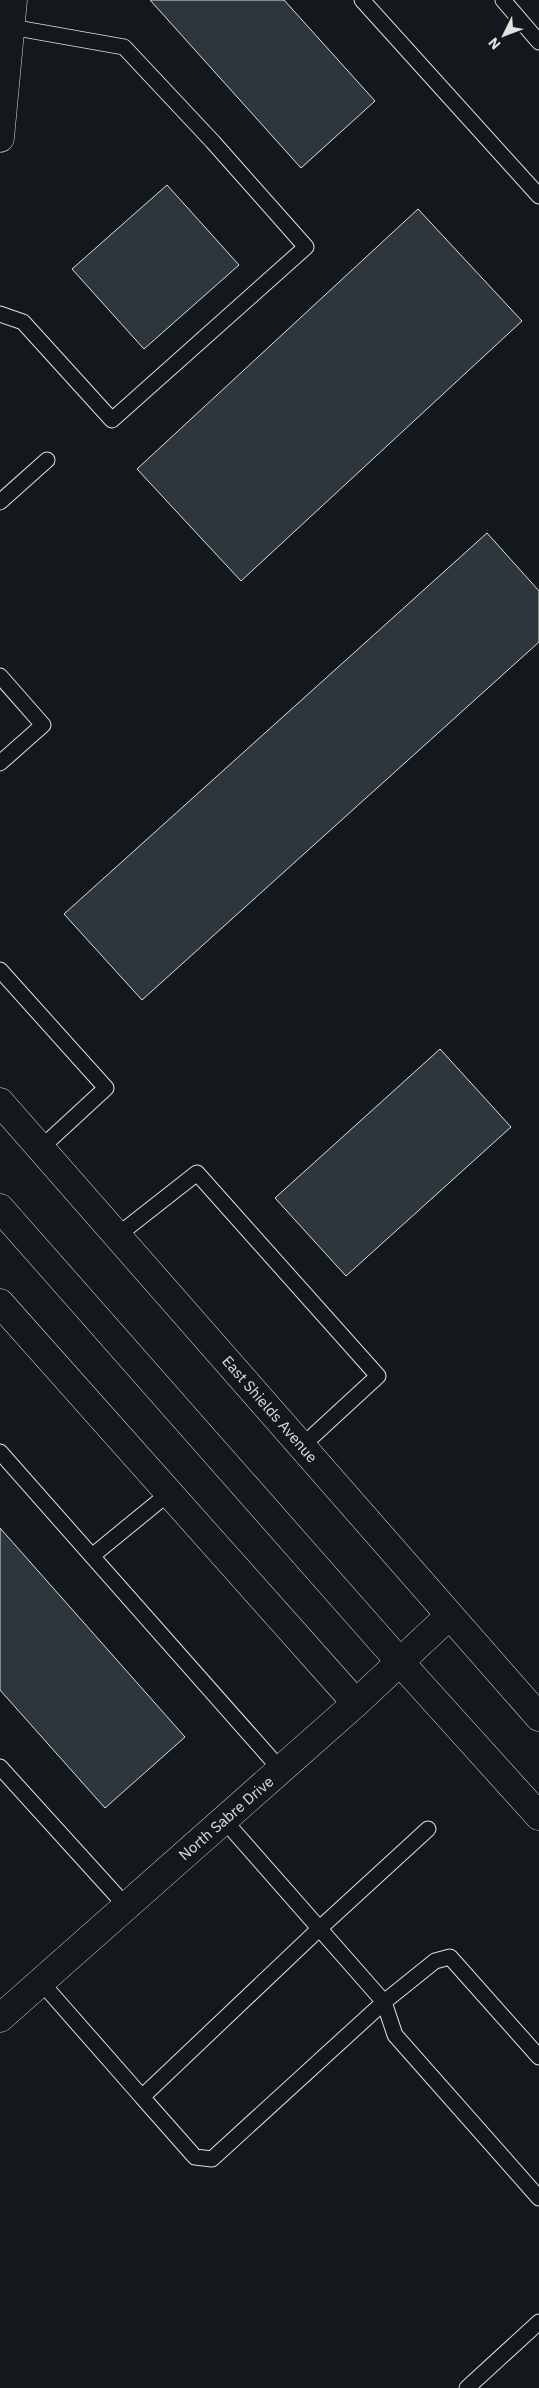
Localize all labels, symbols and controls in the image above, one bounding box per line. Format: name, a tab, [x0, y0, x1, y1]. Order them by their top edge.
north arrow	[479, 10, 529, 60]
text: N	[484, 34, 504, 53]
street label: East Shields Avenue	[218, 1352, 322, 1466]
street label: North Sabre Drive	[175, 1772, 277, 1864]

